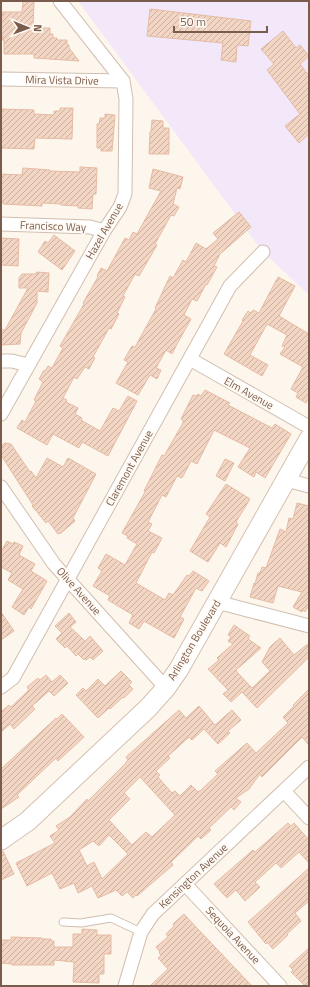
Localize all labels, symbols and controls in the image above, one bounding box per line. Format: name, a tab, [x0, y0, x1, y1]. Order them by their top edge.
north arrow	[8, 8, 48, 48]
scale bar	[174, 8, 267, 34]
text: 50 m	[180, 12, 206, 31]
text: N	[30, 24, 46, 32]
street label: Mira Vista Drive	[25, 71, 99, 89]
street label: Hazel Avenue	[81, 199, 127, 262]
street label: Francisco Way	[20, 217, 87, 235]
street label: Elm Avenue	[221, 373, 277, 413]
street label: Claremont Avenue	[101, 427, 157, 509]
street label: Olive Avenue	[53, 563, 105, 619]
street label: Arlington Boulevard	[164, 597, 225, 683]
street label: Kensington Avenue	[155, 839, 231, 912]
street label: Sequoia Avenue	[202, 903, 264, 968]

